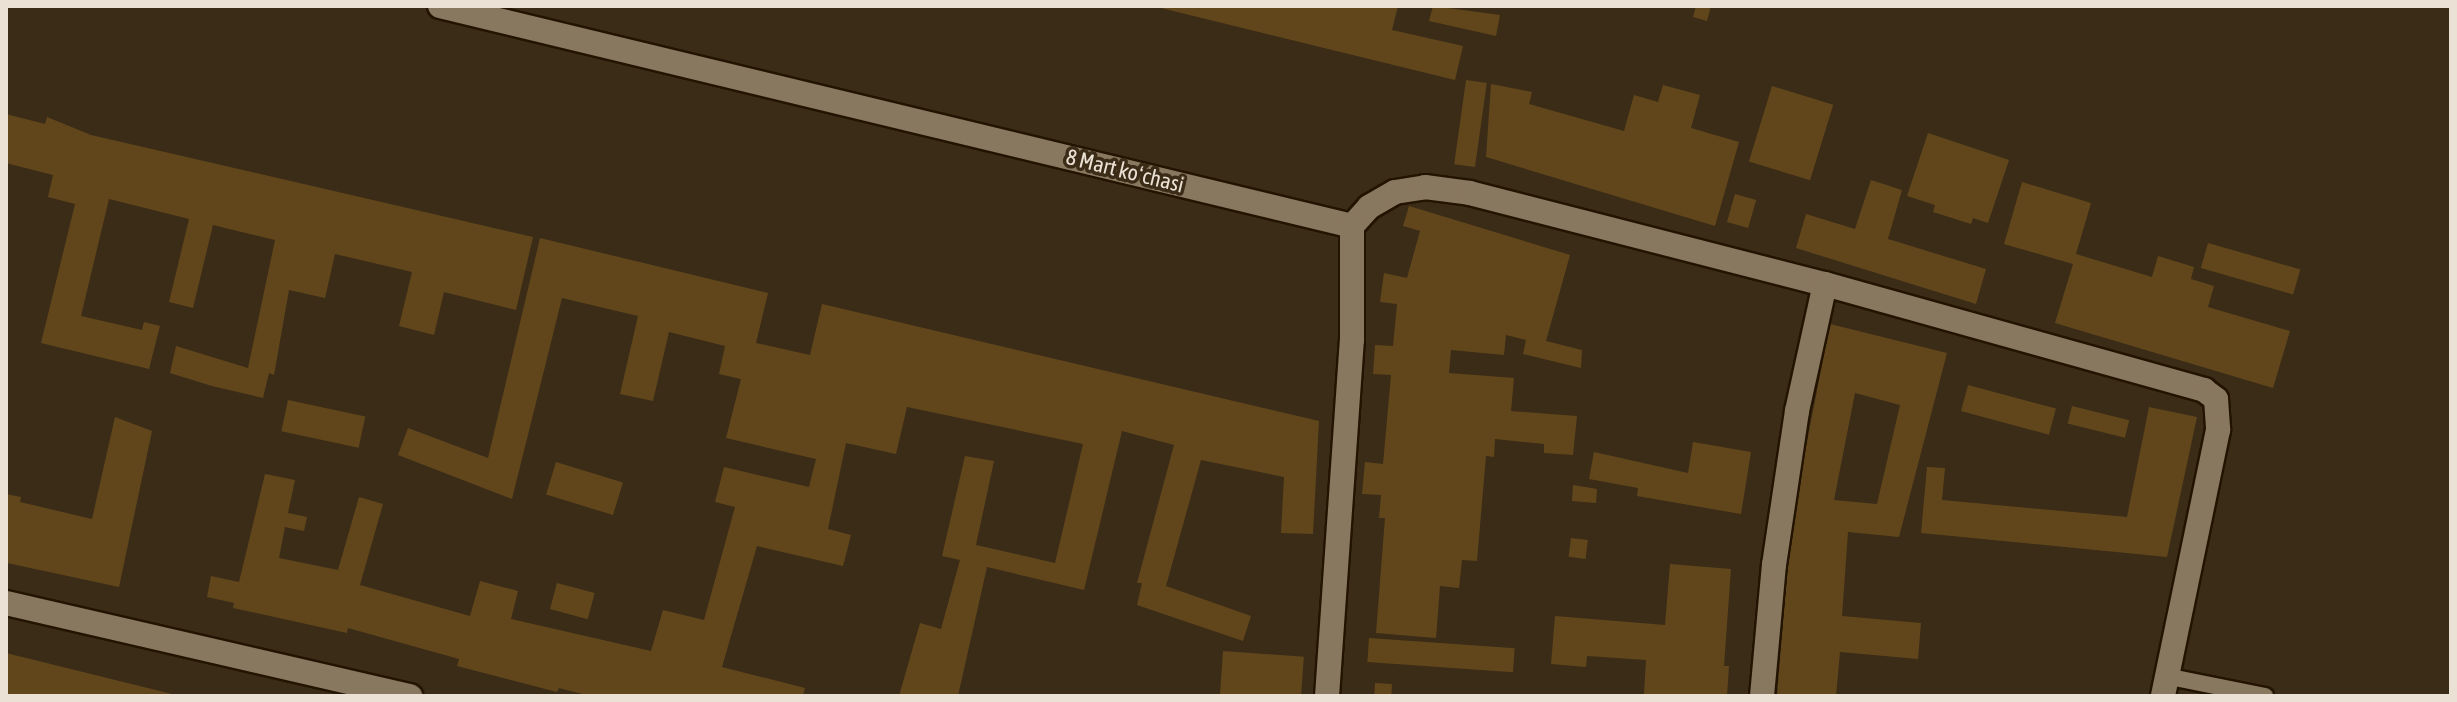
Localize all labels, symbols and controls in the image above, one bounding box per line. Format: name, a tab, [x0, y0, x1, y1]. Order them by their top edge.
street label: 8 Mart koʻchasi	[1063, 144, 1187, 198]

